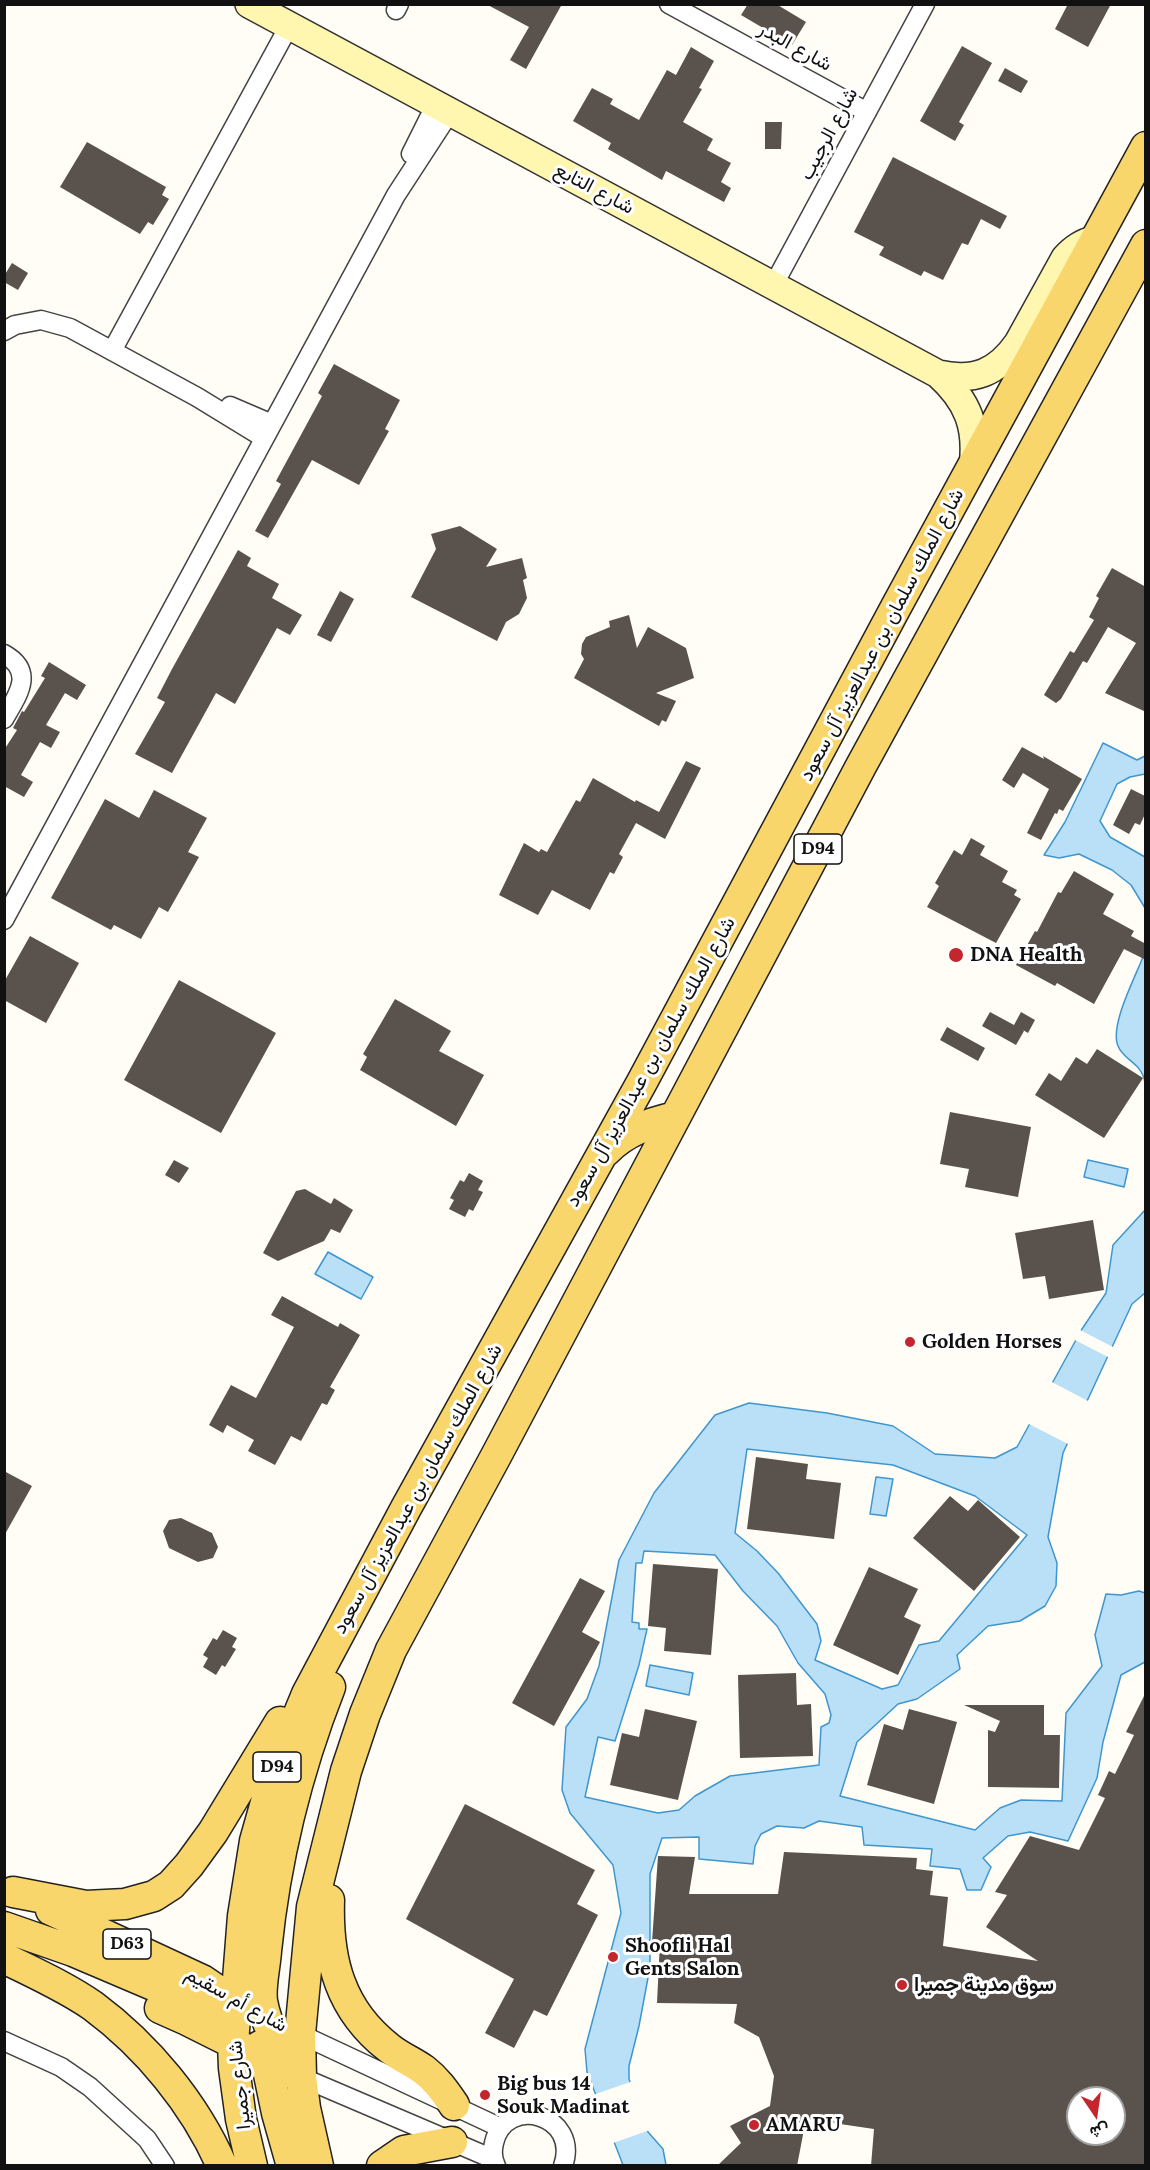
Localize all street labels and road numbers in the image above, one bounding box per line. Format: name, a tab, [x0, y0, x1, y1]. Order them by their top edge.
street label: شارع البدر	[754, 17, 836, 77]
street label: شارع الرجيب	[795, 84, 863, 184]
street label: شارع التابع	[550, 158, 638, 220]
street label: شارع الملك سلمان بن عبدالعزيز آل سعود	[795, 485, 969, 785]
road number: D94	[794, 834, 842, 864]
street label: شارع الملك سلمان بن عبدالعزيز آل سعود	[561, 913, 741, 1211]
street label: شارع الملك سلمان بن عبدالعزيز آل سعود	[328, 1340, 508, 1638]
road number: D94	[253, 1752, 301, 1782]
road number: D63	[103, 1929, 151, 1959]
street label: شارع أم سقيم	[181, 1962, 291, 2038]
street label: شارع جميرا	[223, 2039, 257, 2131]

